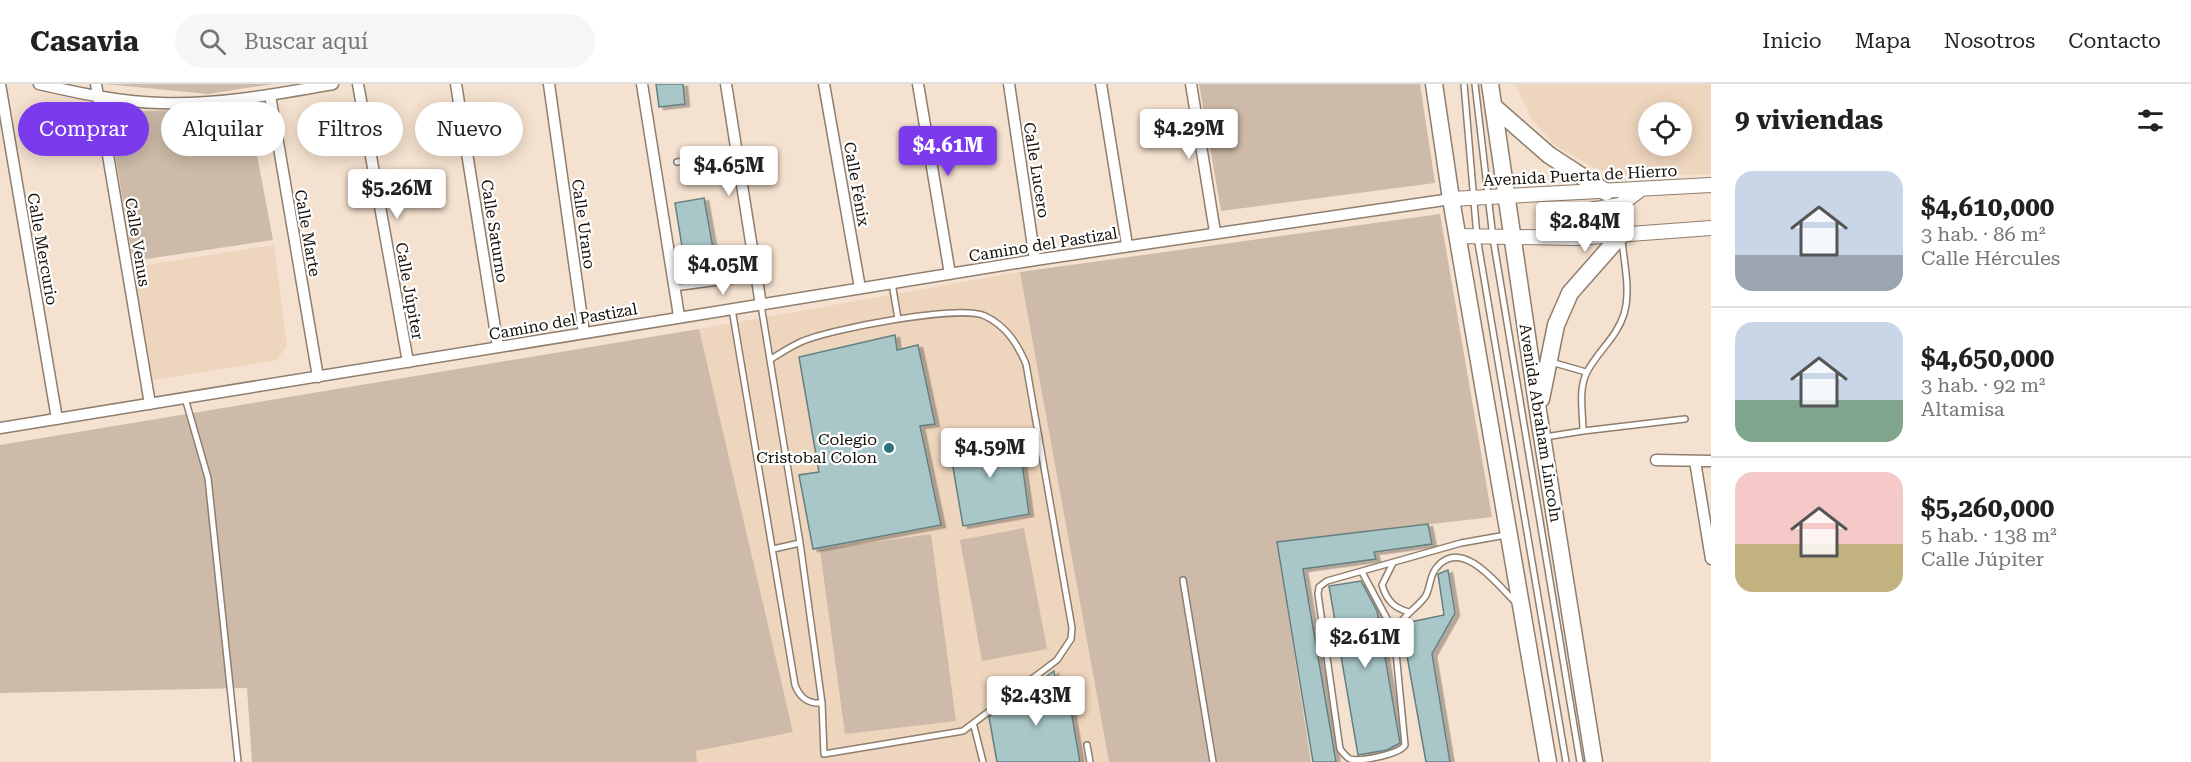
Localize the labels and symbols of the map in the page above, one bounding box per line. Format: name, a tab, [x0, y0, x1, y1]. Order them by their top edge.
pin: $4.29M	[1140, 109, 1238, 160]
street label: Calle Lucero	[1020, 121, 1053, 219]
pin: $4.61M	[899, 126, 997, 177]
street label: Calle Fénix	[840, 140, 873, 228]
pin: $4.65M	[680, 146, 778, 197]
street label: Avenida Puerta de Hierro	[1482, 161, 1678, 190]
pin: $5.26M	[348, 169, 446, 220]
street label: Calle Saturno	[477, 178, 512, 284]
street label: Calle Urano	[568, 178, 599, 270]
street label: Calle Marte	[291, 188, 325, 278]
street label: Calle Mercurio	[23, 192, 62, 307]
street label: Calle Venus	[121, 196, 154, 288]
pin: $2.84M	[1536, 202, 1634, 253]
street label: Camino del Pastizal	[967, 223, 1119, 266]
street label: Calle Júpiter	[392, 241, 427, 342]
pin: $4.05M	[674, 245, 772, 296]
street label: Camino del Pastizal	[487, 299, 639, 344]
street label: Avenida Abraham Lincoln	[1515, 322, 1566, 524]
pin: $4.59M	[941, 428, 1039, 479]
place label: Colegio Cristobal Colon	[756, 430, 877, 467]
marker: Colegio Cristobal Colon	[882, 441, 896, 455]
pin: $2.61M	[1316, 618, 1414, 669]
pin: $2.43M	[987, 676, 1085, 727]

